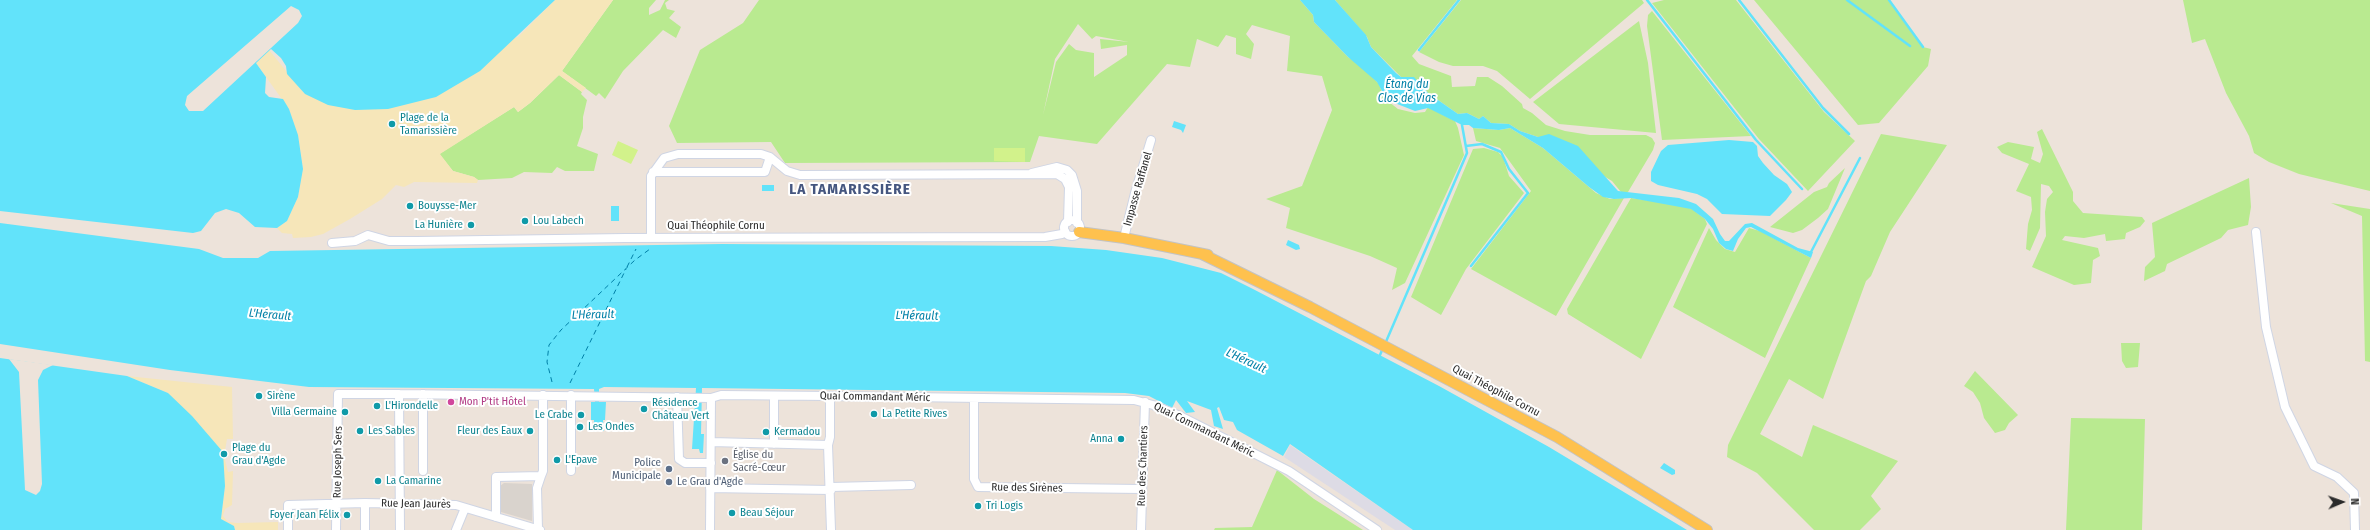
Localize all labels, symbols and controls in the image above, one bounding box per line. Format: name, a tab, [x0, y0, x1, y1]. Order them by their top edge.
water label: Étang du Clos de Vias	[1378, 78, 1436, 106]
place label: Plage de la Tamarissière	[400, 111, 457, 137]
marker: Plage de la Tamarissière	[387, 119, 397, 129]
street label: Impasse Raffanel	[1121, 150, 1155, 228]
district label: LA TAMARISSIÈRE	[789, 181, 911, 199]
place label: Bouysse-Mer	[418, 199, 476, 213]
marker: Bouysse-Mer	[405, 201, 415, 211]
place label: Lou Labech	[533, 214, 584, 228]
marker: Lou Labech	[520, 216, 530, 226]
place label: La Hunière	[415, 218, 463, 232]
street label: Quai Théophile Cornu	[667, 219, 765, 233]
marker: La Hunière	[466, 220, 476, 230]
water label: L'Hérault	[248, 306, 292, 324]
water label: L'Hérault	[571, 307, 615, 323]
water label: L'Hérault	[895, 308, 939, 324]
water label: L'Hérault	[1224, 345, 1268, 377]
street label: Quai Théophile Cornu	[1450, 362, 1542, 420]
place label: Sirène	[267, 389, 295, 403]
street label: Quai Commandant Méric	[820, 389, 930, 405]
marker: Sirène	[254, 391, 264, 401]
place label: Mon P'tit Hôtel	[459, 395, 526, 409]
place label: Résidence Château Vert	[652, 396, 709, 422]
marker: Mon P'tit Hôtel	[446, 397, 456, 407]
place label: L'Hirondelle	[385, 399, 438, 413]
street label: Quai Commandant Méric	[1151, 400, 1257, 460]
marker: L'Hirondelle	[372, 401, 382, 411]
marker: Résidence Château Vert	[639, 404, 649, 414]
place label: Villa Germaine	[271, 405, 337, 419]
marker: Villa Germaine	[340, 407, 350, 417]
place label: La Petite Rives	[882, 407, 947, 421]
place label: Le Crabe	[535, 408, 573, 422]
marker: La Petite Rives	[869, 409, 879, 419]
marker: Le Crabe	[576, 410, 586, 420]
place label: Les Ondes	[588, 420, 634, 434]
marker: Les Ondes	[575, 422, 585, 432]
place label: Les Sables	[368, 424, 415, 438]
place label: Fleur des Eaux	[457, 424, 522, 438]
place label: Kermadou	[774, 425, 820, 439]
street label: Rue des Chantiers	[1135, 425, 1151, 507]
street label: Rue Joseph Sers	[331, 426, 345, 498]
marker: Les Sables	[355, 426, 365, 436]
marker: Fleur des Eaux	[525, 426, 535, 436]
marker: Kermadou	[761, 427, 771, 437]
place label: Anna	[1090, 432, 1113, 446]
marker: Anna	[1116, 434, 1126, 444]
place label: Plage du Grau d'Agde	[232, 441, 285, 467]
place label: Église du Sacré-Cœur	[733, 448, 786, 474]
marker: Plage du Grau d'Agde	[219, 449, 229, 459]
place label: L'Epave	[565, 453, 597, 467]
marker: L'Epave	[552, 455, 562, 465]
place label: Police Municipale	[612, 456, 661, 482]
marker: Église du Sacré-Cœur	[720, 456, 730, 466]
marker: Police Municipale	[664, 464, 674, 474]
place label: La Camarine	[386, 474, 441, 488]
place label: Le Grau d'Agde	[677, 475, 743, 489]
marker: La Camarine	[373, 476, 383, 486]
marker: Le Grau d'Agde	[664, 477, 674, 487]
street label: Rue des Sirènes	[991, 481, 1063, 495]
north arrow	[2322, 482, 2362, 522]
street label: Rue Jean Jaurès	[381, 497, 451, 511]
text: N	[2348, 498, 2361, 505]
place label: Tri Logis	[986, 499, 1023, 513]
marker: Tri Logis	[973, 501, 983, 511]
place label: Beau Séjour	[740, 506, 794, 520]
place label: Foyer Jean Félix	[270, 508, 339, 522]
marker: Beau Séjour	[727, 508, 737, 518]
marker: Foyer Jean Félix	[342, 510, 352, 520]

